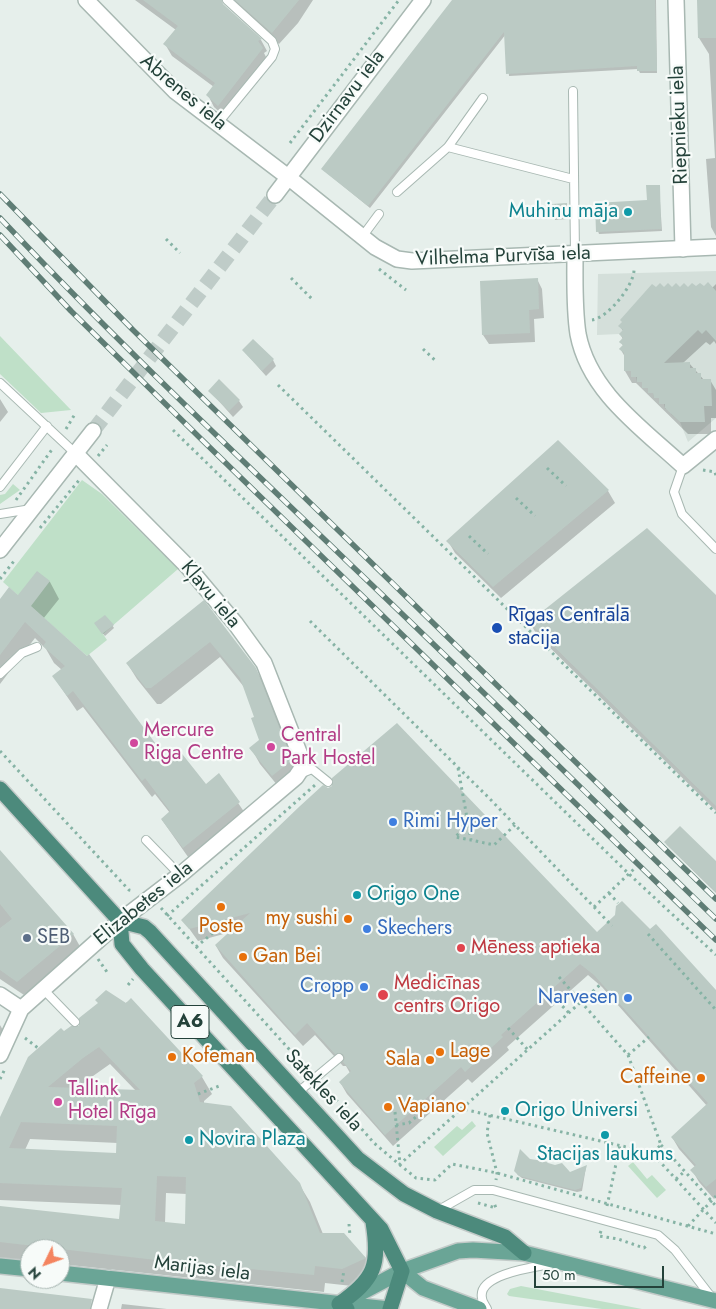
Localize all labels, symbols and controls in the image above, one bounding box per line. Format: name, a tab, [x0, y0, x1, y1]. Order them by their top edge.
street label: Dzirnavu iela	[305, 46, 391, 148]
street label: Abrenes iela	[135, 50, 231, 136]
street label: Riepnieku iela	[666, 65, 694, 185]
place label: Muhinu māja	[509, 200, 618, 224]
marker: Muhinu māja	[622, 206, 634, 218]
street label: Vilhelma Purvīša iela	[415, 242, 591, 272]
street label: Kļavu iela	[175, 556, 245, 634]
place label: Rīgas Centrālā stacija	[508, 604, 630, 651]
marker: Rīgas Centrālā stacija	[490, 621, 504, 635]
place label: Mercure Riga Centre	[144, 719, 244, 766]
place label: Central Park Hostel	[281, 724, 376, 771]
marker: Mercure Riga Centre	[128, 737, 140, 749]
marker: Central Park Hostel	[265, 741, 277, 753]
place label: Rimi Hyper	[403, 810, 498, 834]
marker: Rimi Hyper	[387, 816, 399, 828]
street label: Elizabetes iela	[90, 857, 198, 951]
place label: Origo One	[367, 883, 460, 907]
marker: Origo One	[351, 889, 363, 901]
marker: Poste	[215, 901, 227, 913]
place label: my sushi	[265, 907, 338, 931]
marker: my sushi	[342, 913, 354, 925]
place label: Poste	[199, 915, 243, 939]
place label: Skechers	[377, 917, 452, 941]
marker: Skechers	[361, 923, 373, 935]
place label: SEB	[37, 926, 70, 950]
marker: SEB	[21, 932, 33, 944]
place label: Mēness aptieka	[471, 936, 600, 960]
marker: Mēness aptieka	[455, 942, 467, 954]
place label: Gan Bei	[253, 945, 321, 969]
marker: Gan Bei	[237, 951, 249, 963]
place label: Medicīnas centrs Origo	[394, 972, 500, 1019]
place label: Cropp	[300, 975, 354, 999]
marker: Cropp	[358, 981, 370, 993]
place label: Narvesen	[538, 986, 618, 1010]
marker: Medicīnas centrs Origo	[376, 988, 390, 1002]
marker: Narvesen	[622, 992, 634, 1004]
road number: A6	[171, 1006, 209, 1038]
place label: Lage	[450, 1040, 490, 1064]
place label: Kofeman	[182, 1045, 255, 1069]
street label: Satekles iela	[279, 1045, 367, 1137]
marker: Lage	[434, 1046, 446, 1058]
place label: Sala	[385, 1048, 420, 1072]
marker: Kofeman	[166, 1051, 178, 1063]
marker: Sala	[424, 1054, 436, 1066]
place label: Caffeine	[620, 1066, 691, 1090]
marker: Caffeine	[695, 1072, 707, 1084]
place label: Tallink Hotel Rīga	[68, 1078, 156, 1125]
place label: Vapiano	[398, 1095, 466, 1119]
marker: Tallink Hotel Rīga	[52, 1096, 64, 1108]
place label: Origo Universi	[515, 1099, 638, 1123]
marker: Vapiano	[382, 1101, 394, 1113]
marker: Origo Universi	[499, 1105, 511, 1117]
place label: Novira Plaza	[199, 1128, 306, 1152]
marker: Stacijas laukums	[599, 1129, 611, 1141]
marker: Novira Plaza	[183, 1134, 195, 1146]
place label: Stacijas laukums	[537, 1143, 673, 1167]
north arrow	[20, 1239, 70, 1289]
street label: Marijas iela	[153, 1251, 251, 1287]
scale bar	[536, 1256, 666, 1288]
text: N	[23, 1263, 46, 1284]
text: 50 m	[542, 1264, 576, 1286]

